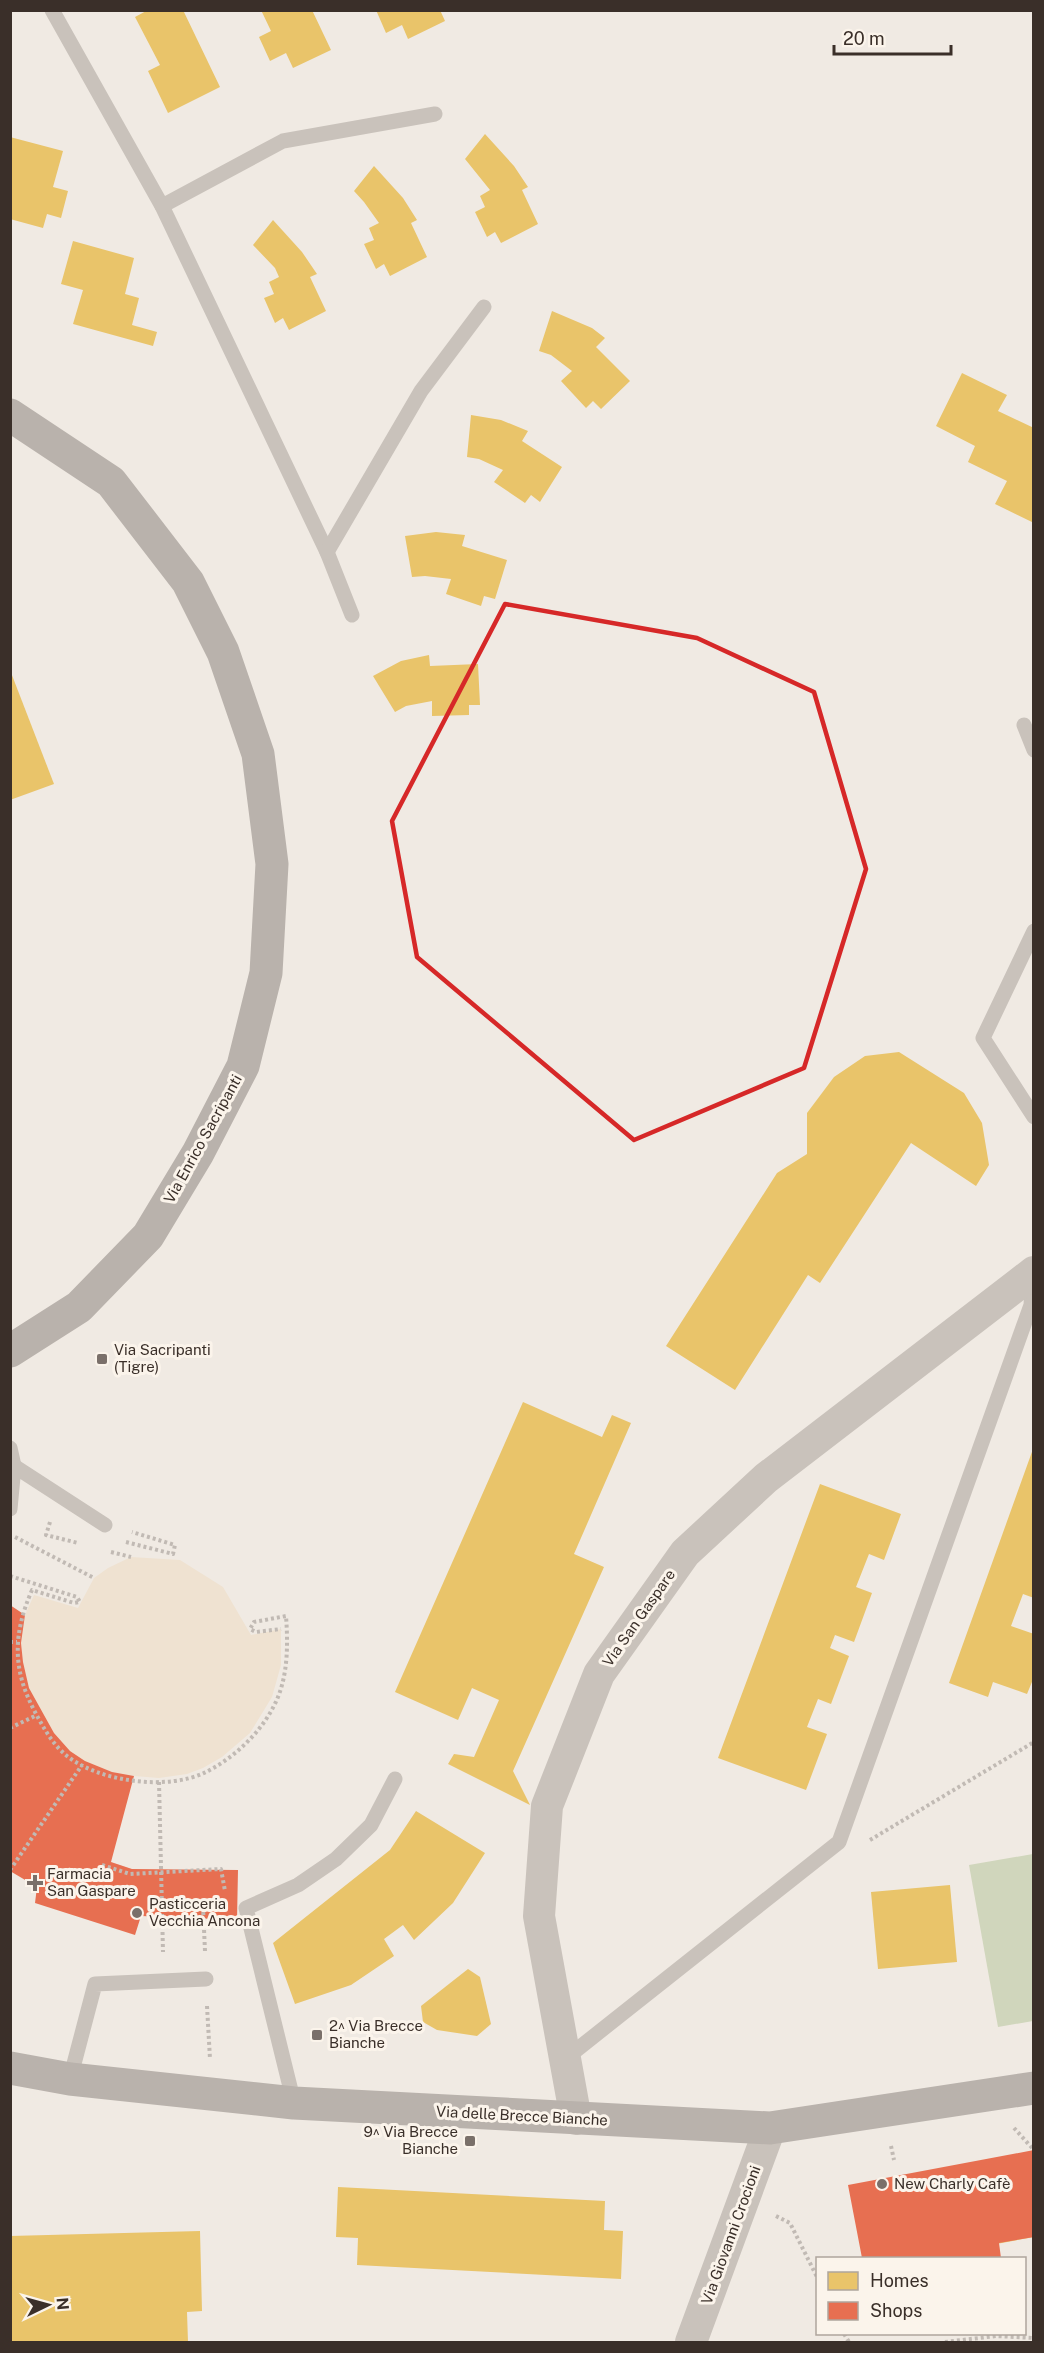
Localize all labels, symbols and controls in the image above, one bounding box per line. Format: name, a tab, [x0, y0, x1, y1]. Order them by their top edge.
scale bar	[834, 18, 951, 56]
text: 20 m	[843, 28, 885, 49]
street label: Via Enrico Sacripanti	[160, 1072, 245, 1206]
place label: Via Sacripanti (Tigre)	[114, 1341, 211, 1375]
marker: Via Sacripanti (Tigre)	[95, 1352, 109, 1366]
street label: Via San Gaspare	[599, 1566, 678, 1669]
place label: Farmacia San Gaspare	[47, 1865, 136, 1899]
marker: Farmacia San Gaspare	[28, 1876, 42, 1890]
place label: Pasticceria Vecchia Ancona	[149, 1895, 260, 1929]
marker: Pasticceria Vecchia Ancona	[130, 1906, 144, 1920]
place label: 2^ Via Brecce Bianche	[329, 2017, 423, 2051]
marker: 2^ Via Brecce Bianche	[310, 2028, 324, 2042]
street label: Via delle Brecce Bianche	[436, 2103, 608, 2128]
place label: 9^ Via Brecce Bianche	[363, 2123, 458, 2157]
marker: 9^ Via Brecce Bianche	[463, 2134, 477, 2148]
street label: Via Giovanni Crocioni	[698, 2163, 764, 2306]
place label: New Charly Cafè	[894, 2175, 1010, 2192]
marker: New Charly Cafè	[875, 2177, 889, 2191]
legend	[816, 2257, 1026, 2335]
text: Homes	[870, 2270, 929, 2291]
north arrow	[18, 2275, 78, 2335]
text: N	[52, 2297, 72, 2311]
text: Shops	[870, 2300, 922, 2321]

